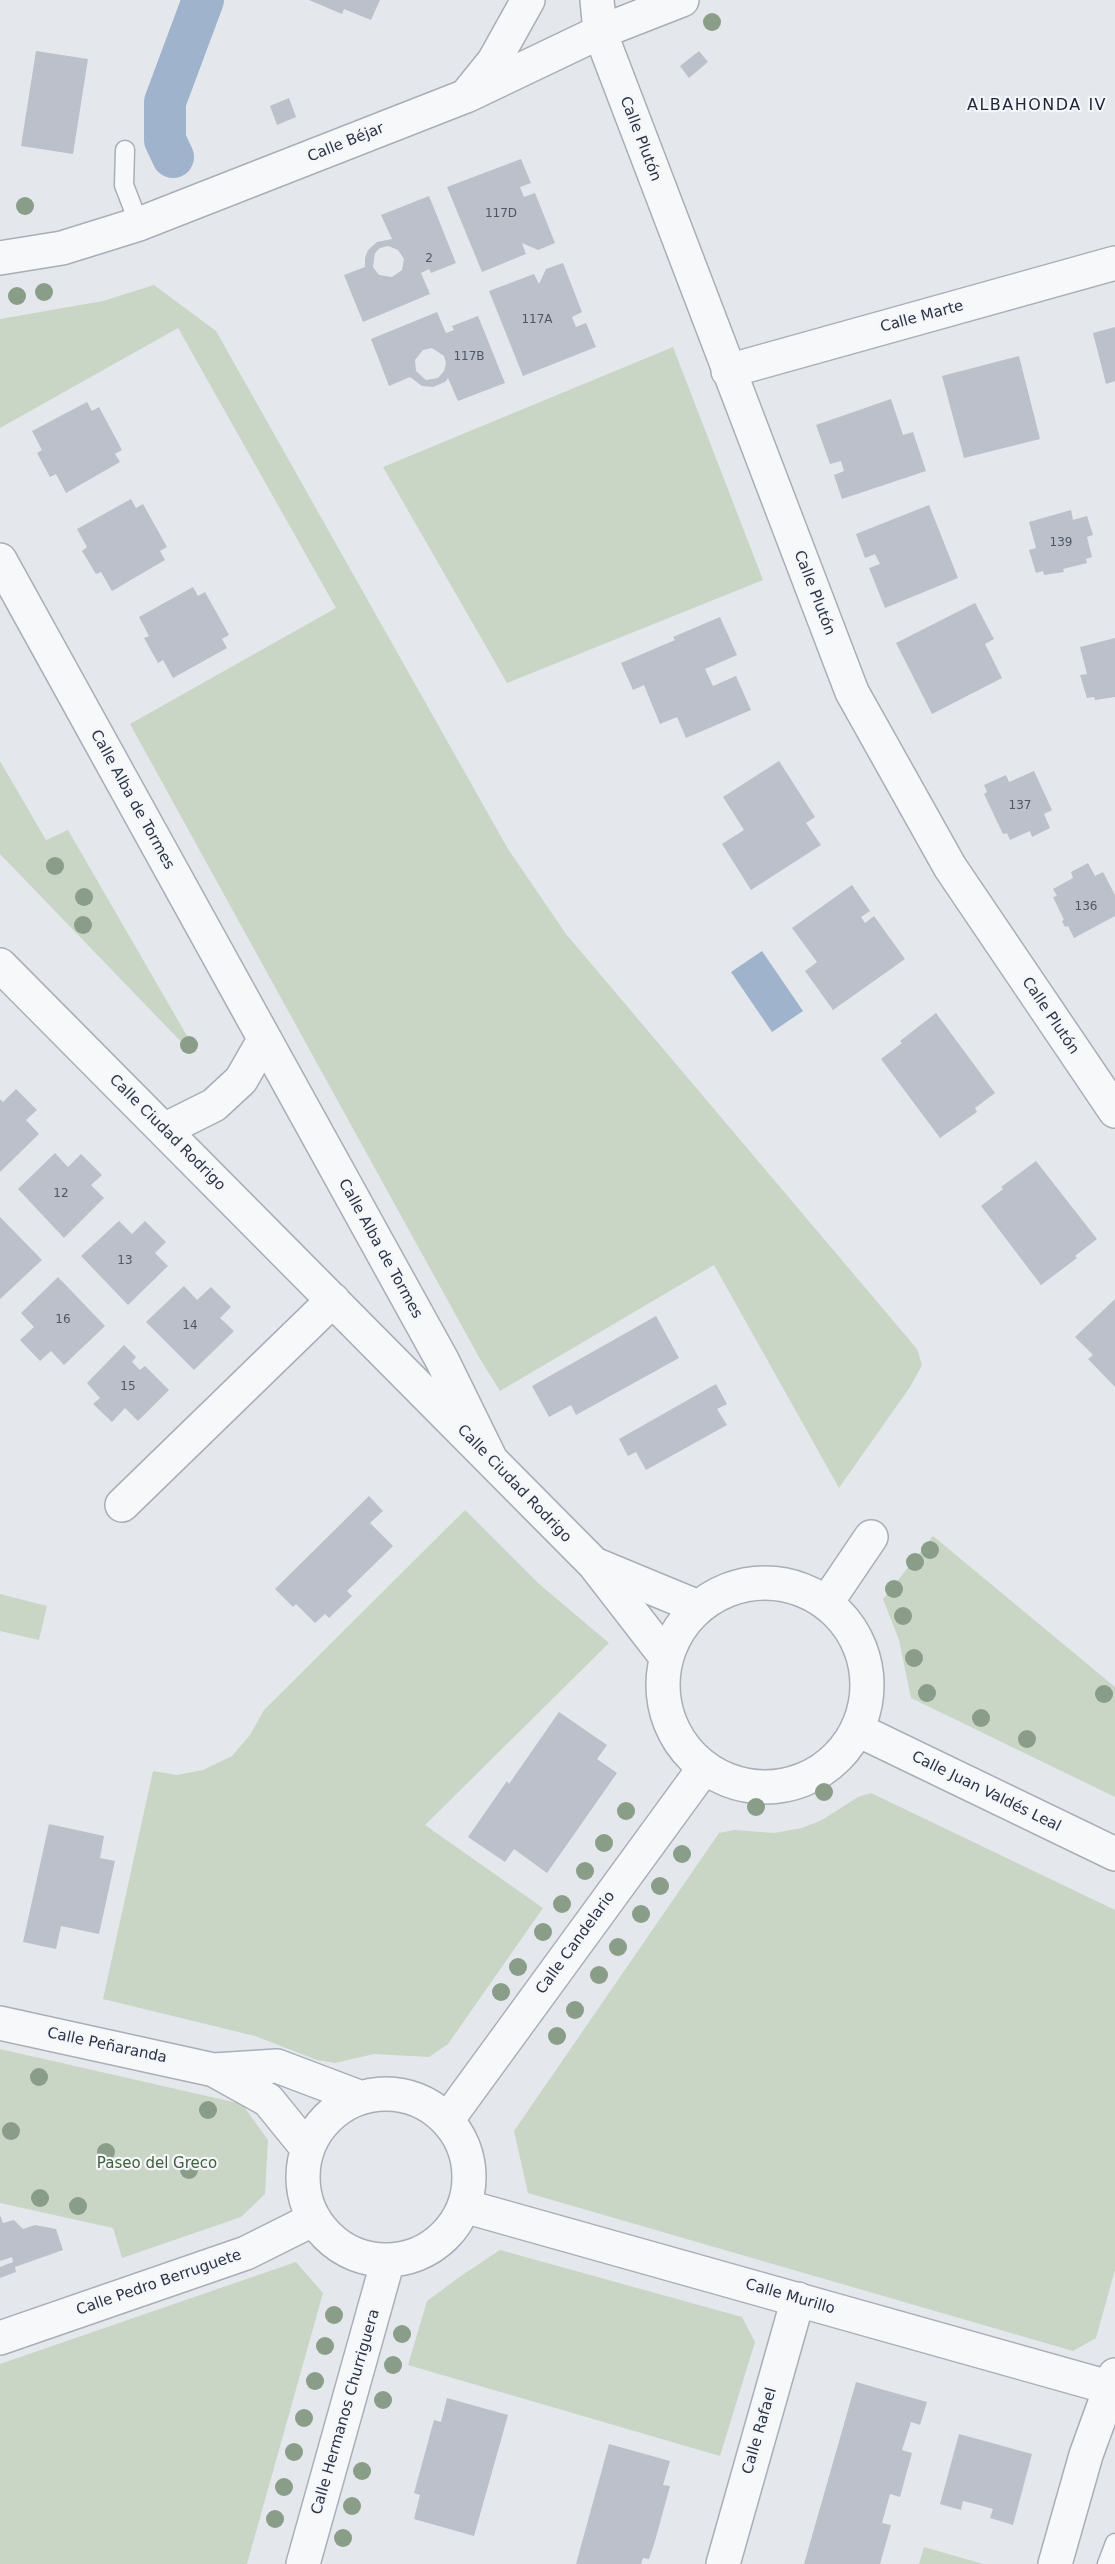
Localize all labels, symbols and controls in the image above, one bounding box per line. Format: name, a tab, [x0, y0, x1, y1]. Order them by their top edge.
street label: Calle Plutón	[616, 94, 664, 184]
district label: ALBAHONDA IV	[967, 96, 1107, 116]
street label: Calle Béjar	[305, 119, 387, 167]
house number: 117D	[485, 207, 517, 221]
house number: 2	[425, 252, 433, 266]
street label: Calle Marte	[878, 297, 966, 337]
house number: 117A	[521, 313, 553, 327]
house number: 117B	[453, 350, 485, 364]
house number: 139	[1050, 536, 1072, 550]
street label: Calle Plutón	[790, 548, 838, 638]
street label: Calle Alba de Tormes	[86, 727, 178, 873]
house number: 137	[1009, 799, 1031, 813]
house number: 136	[1075, 900, 1097, 914]
street label: Calle Plutón	[1018, 974, 1082, 1058]
street label: Calle Ciudad Rodrigo	[105, 1071, 229, 1195]
street label: Calle Alba de Tormes	[334, 1176, 426, 1322]
house number: 12	[53, 1187, 69, 1201]
house number: 13	[117, 1254, 133, 1268]
house number: 16	[55, 1313, 71, 1327]
house number: 14	[182, 1319, 198, 1333]
house number: 15	[120, 1380, 136, 1394]
street label: Calle Ciudad Rodrigo	[453, 1421, 575, 1547]
street label: Calle Juan Valdés Leal	[908, 1748, 1064, 1836]
street label: Calle Candelario	[533, 1888, 619, 1998]
street label: Calle Peñaranda	[45, 2025, 169, 2067]
park label: Paseo del Greco	[97, 2155, 217, 2173]
street label: Calle Pedro Berruguete	[74, 2246, 244, 2320]
street label: Calle Murillo	[743, 2276, 837, 2318]
street label: Calle Hermanos Churriguera	[308, 2307, 384, 2517]
street label: Calle Rafael	[739, 2386, 781, 2476]

